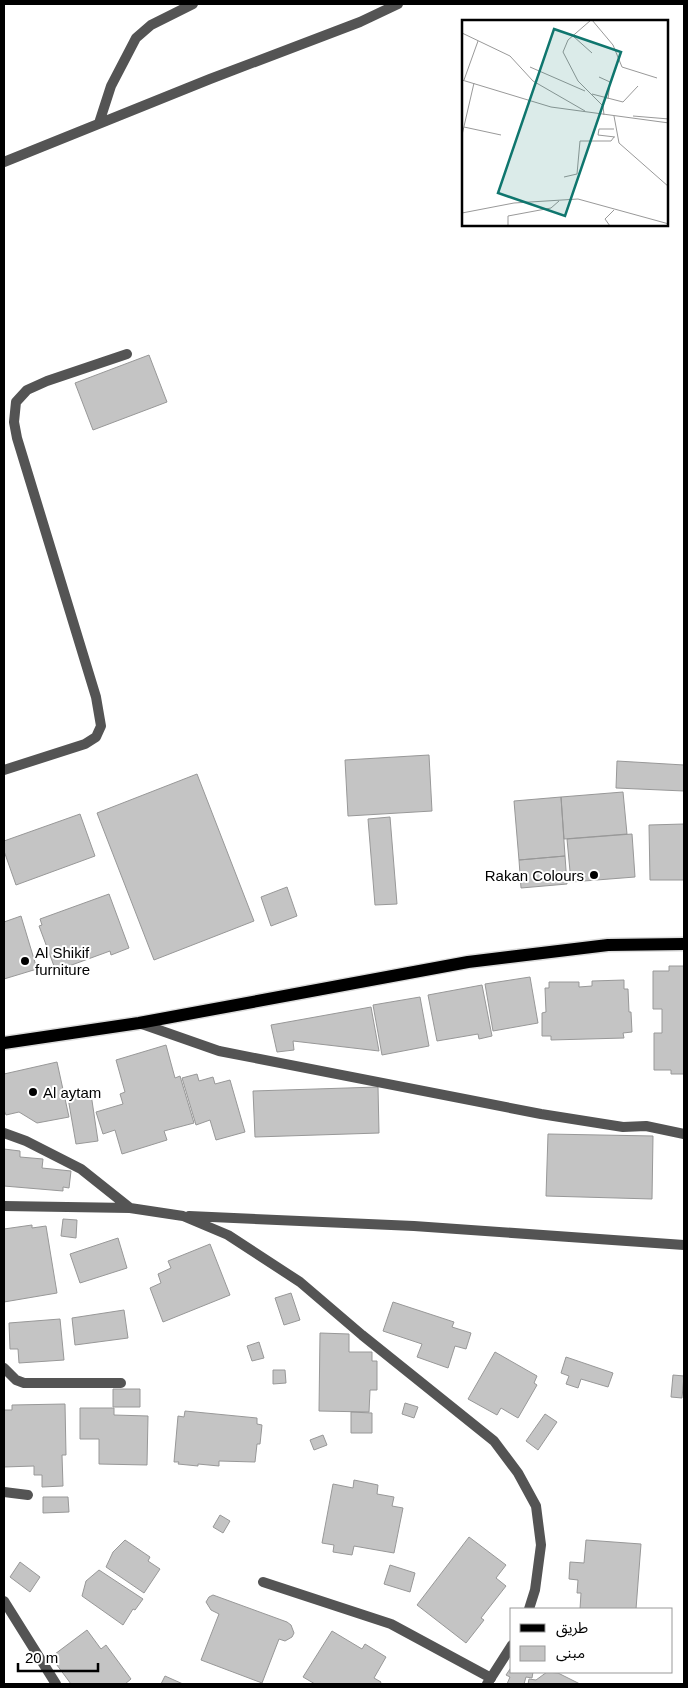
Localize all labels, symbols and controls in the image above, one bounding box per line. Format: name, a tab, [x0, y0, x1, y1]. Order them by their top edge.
inset map	[462, 20, 668, 226]
place label: Rakan Colours	[485, 867, 584, 884]
marker: Rakan Colours	[588, 869, 600, 881]
place label: Al Shikif furniture	[35, 944, 90, 978]
marker: Al Shikif furniture	[19, 955, 31, 967]
place label: Al aytam	[43, 1084, 101, 1101]
marker: Al aytam	[27, 1086, 39, 1098]
legend	[510, 1608, 673, 1673]
text: طريق	[556, 1619, 588, 1638]
scale bar	[18, 1640, 98, 1672]
text: مبنى	[556, 1644, 585, 1662]
text: 20 m	[25, 1649, 58, 1666]

